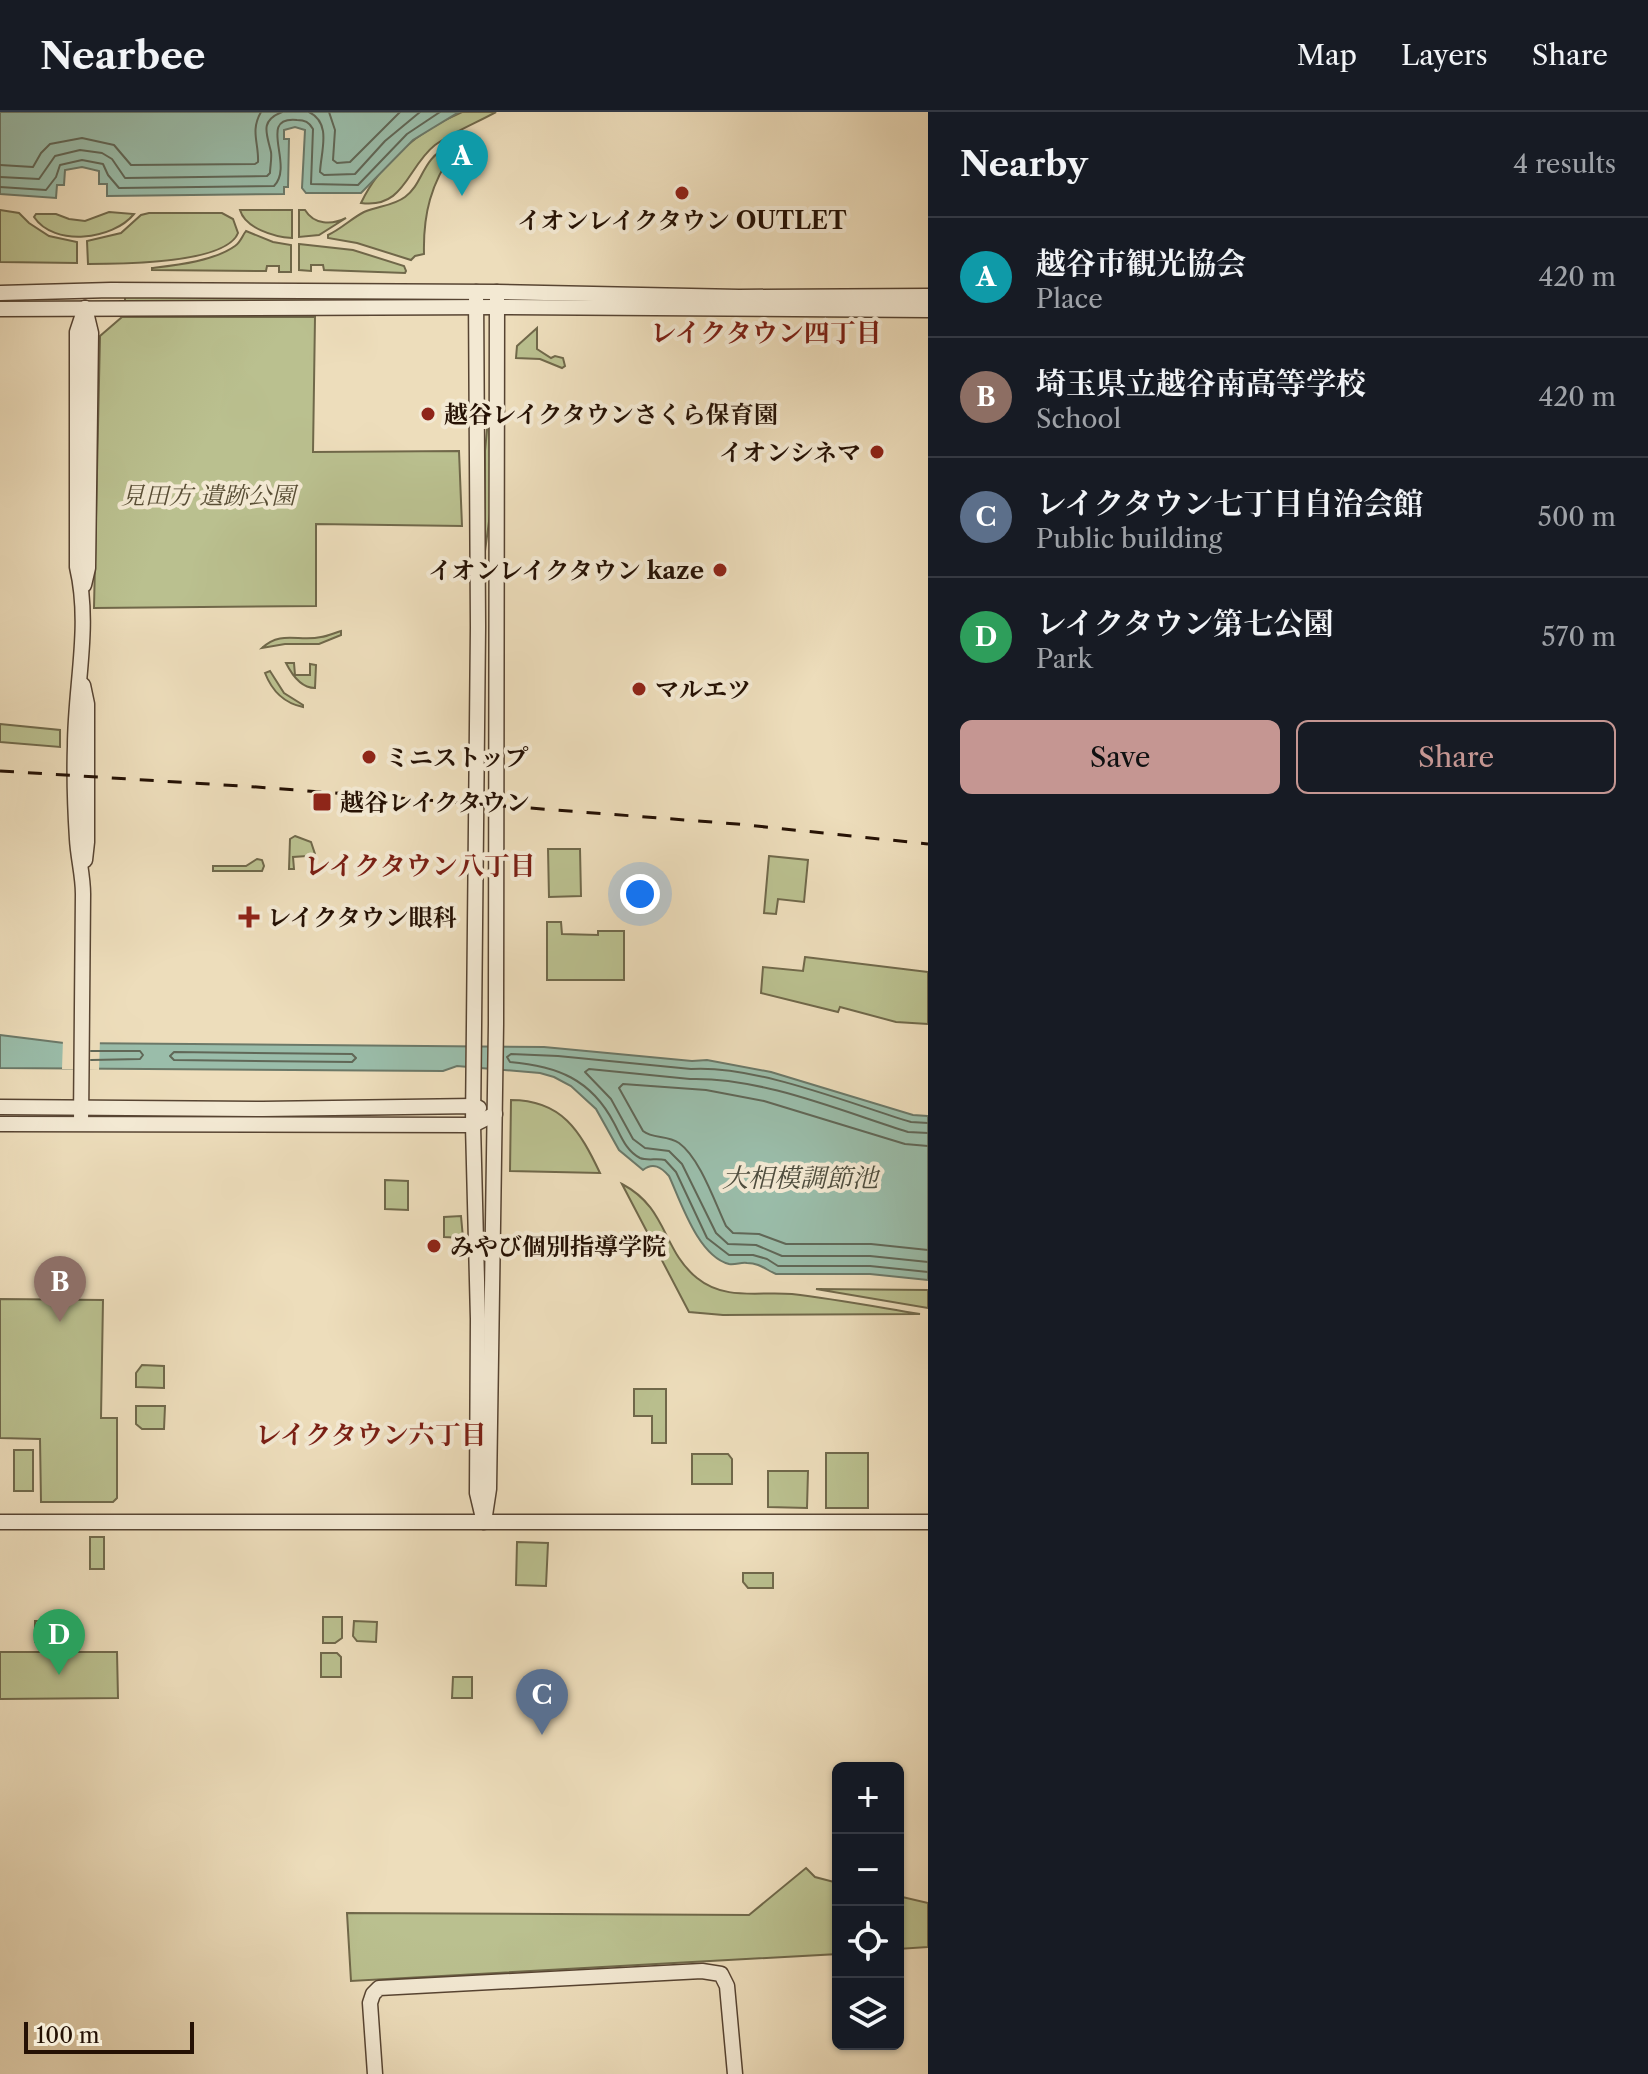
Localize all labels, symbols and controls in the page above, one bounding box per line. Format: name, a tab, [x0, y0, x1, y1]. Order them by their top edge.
text: Nearbee	[40, 32, 206, 79]
text: Map	[1297, 38, 1357, 72]
text: Layers	[1401, 38, 1488, 72]
text: Share	[1532, 38, 1608, 72]
pin: A	[436, 130, 488, 196]
text: Nearby	[960, 143, 1088, 185]
text: 4 results	[1513, 148, 1616, 180]
marker: イオンレイクタウン OUTLET	[673, 184, 691, 202]
place label: イオンレイクタウン OUTLET	[517, 206, 847, 235]
text: 越谷市観光協会	[1036, 245, 1246, 282]
text: A	[976, 261, 996, 293]
text: 420 m	[1538, 261, 1616, 293]
text: Place	[1036, 283, 1103, 315]
district label: レイクタウン四丁目	[650, 317, 882, 349]
text: 埼玉県立越谷南高等学校	[1036, 365, 1366, 402]
text: B	[976, 381, 996, 413]
text: 420 m	[1538, 381, 1616, 413]
place label: 越谷レイクタウンさくら保育園	[444, 400, 778, 429]
text: School	[1036, 403, 1121, 435]
marker: 越谷レイクタウンさくら保育園	[419, 405, 437, 423]
place label: イオンシネマ	[719, 438, 861, 467]
marker: イオンシネマ	[868, 443, 886, 461]
park label: 見田方 遺跡公園	[121, 481, 299, 510]
text: レイクタウン七丁目自治会館	[1036, 485, 1423, 522]
text: C	[976, 501, 996, 533]
text: 500 m	[1538, 501, 1616, 533]
text: Public building	[1036, 523, 1222, 555]
place label: イオンレイクタウン kaze	[428, 556, 704, 585]
marker: イオンレイクタウン kaze	[711, 561, 729, 579]
text: レイクタウン第七公園	[1036, 605, 1333, 642]
text: D	[975, 621, 997, 653]
text: 570 m	[1541, 621, 1616, 653]
text: Park	[1036, 643, 1093, 675]
place label: マルエツ	[655, 675, 751, 704]
marker: マルエツ	[630, 680, 648, 698]
button: Save	[960, 720, 1280, 794]
button: Share	[1296, 720, 1616, 794]
place label: ミニストップ	[385, 743, 529, 772]
marker: ミニストップ	[360, 748, 378, 766]
place label: 越谷レイクタウン	[340, 788, 530, 817]
marker: 越谷レイクタウン	[311, 791, 333, 813]
district label: レイクタウン八丁目	[304, 850, 536, 882]
your location	[620, 874, 660, 914]
place label: レイクタウン眼科	[267, 903, 457, 932]
marker: レイクタウン眼科	[238, 906, 260, 928]
water label: 大相模調節池	[722, 1162, 881, 1194]
place label: みやび個別指導学院	[450, 1232, 666, 1261]
marker: みやび個別指導学院	[425, 1237, 443, 1255]
pin: B	[34, 1256, 86, 1322]
district label: レイクタウン六丁目	[255, 1419, 487, 1451]
pin: D	[33, 1609, 85, 1675]
pin: C	[516, 1669, 568, 1735]
map controls	[832, 1762, 904, 2050]
button: +	[832, 1762, 904, 1834]
button: −	[832, 1834, 904, 1906]
button: locate	[832, 1906, 904, 1978]
button: layers	[832, 1978, 904, 2050]
scale bar	[24, 2018, 194, 2054]
text: 100 m	[36, 2022, 99, 2049]

